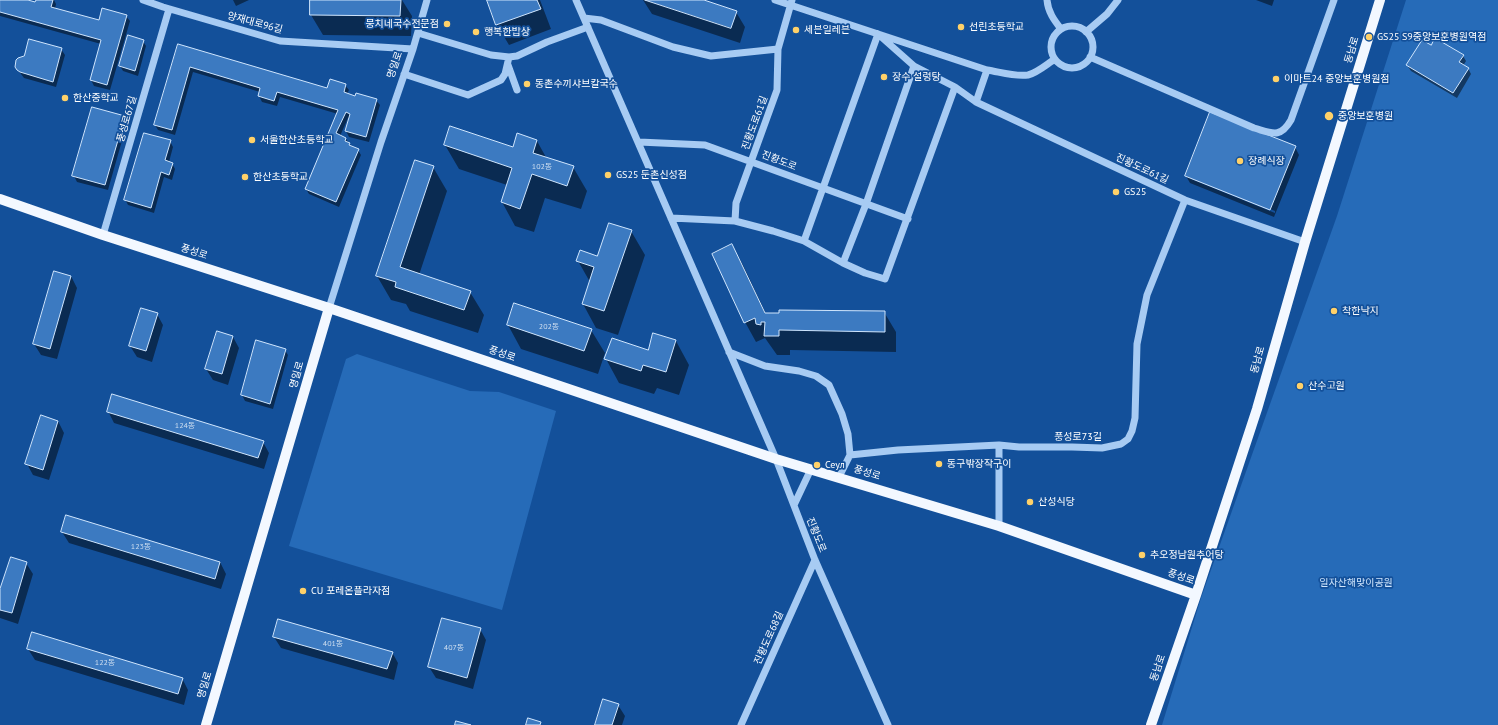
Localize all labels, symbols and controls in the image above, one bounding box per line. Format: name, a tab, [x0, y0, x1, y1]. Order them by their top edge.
street label: 양재대로96길	[226, 10, 284, 36]
place label: 뭉치네국수전문점	[365, 18, 439, 30]
marker: 뭉치네국수전문점	[442, 19, 452, 29]
place label: 선린초등학교	[969, 21, 1024, 33]
marker: 선린초등학교	[956, 22, 966, 32]
place label: 세븐일레븐	[804, 24, 850, 36]
marker: 세븐일레븐	[791, 25, 801, 35]
place label: 행복한밥상	[484, 26, 530, 38]
marker: 행복한밥상	[471, 27, 481, 37]
place label: GS25 S9중앙보훈병원역점	[1377, 31, 1486, 43]
marker: GS25 S9중앙보훈병원역점	[1364, 32, 1374, 42]
street label: 동남로	[1342, 35, 1362, 65]
street label: 명일로	[385, 50, 405, 80]
place label: 장수 설렁탕	[892, 71, 941, 83]
marker: 장수 설렁탕	[879, 72, 889, 82]
place label: 이마트24 중앙보훈병원점	[1284, 73, 1390, 85]
marker: 이마트24 중앙보훈병원점	[1271, 74, 1281, 84]
place label: 동촌수끼샤브칼국수	[535, 78, 618, 90]
marker: 동촌수끼샤브칼국수	[522, 79, 532, 89]
place label: 한산중학교	[73, 92, 119, 104]
marker: 한산중학교	[60, 93, 70, 103]
street label: 풍성로67길	[115, 94, 139, 144]
street label: 진황도로61길	[740, 94, 770, 152]
marker: 중앙보훈병원	[1323, 110, 1335, 122]
place label: 중앙보훈병원	[1338, 110, 1393, 122]
place label: 서울한산초등학교	[260, 134, 334, 146]
marker: 서울한산초등학교	[247, 135, 257, 145]
street label: 진황도로	[760, 149, 798, 173]
street label: 진황도로61길	[1114, 152, 1170, 186]
place label: 장례식장	[1248, 155, 1285, 167]
marker: 장례식장	[1235, 156, 1245, 166]
house number: 102동	[532, 162, 552, 172]
place label: GS25 둔촌신성점	[616, 169, 687, 181]
marker: GS25 둔촌신성점	[603, 170, 613, 180]
place label: 한산초등학교	[253, 171, 308, 183]
marker: 한산초등학교	[240, 172, 250, 182]
place label: GS25	[1124, 186, 1146, 198]
marker: GS25	[1111, 187, 1121, 197]
street label: 풍성로	[179, 242, 209, 262]
place label: 착한낙지	[1342, 305, 1379, 317]
marker: 착한낙지	[1329, 306, 1339, 316]
house number: 202동	[539, 322, 559, 332]
street label: 풍성로	[487, 344, 517, 364]
street label: 동남로	[1248, 345, 1268, 375]
street label: 명일로	[287, 360, 307, 390]
place label: 산수고원	[1308, 380, 1345, 392]
marker: 산수고원	[1295, 381, 1305, 391]
house number: 124동	[175, 421, 195, 431]
street label: 풍성로73길	[1054, 431, 1102, 443]
place label: 동구밖장작구이	[947, 458, 1011, 470]
place label: Сеул	[825, 459, 845, 471]
marker: 동구밖장작구이	[934, 459, 944, 469]
marker: Сеул	[812, 460, 822, 470]
street label: 풍성로	[852, 463, 882, 483]
place label: 산성식당	[1038, 496, 1075, 508]
marker: 산성식당	[1025, 497, 1035, 507]
street label: 진황도로	[804, 516, 828, 554]
house number: 123동	[131, 542, 151, 552]
place label: 추오정남원추어탕	[1150, 549, 1224, 561]
marker: 추오정남원추어탕	[1137, 550, 1147, 560]
street label: 풍성로	[1166, 567, 1196, 587]
park label: 일자산해맞이공원	[1319, 577, 1393, 589]
place label: CU 포레온플라자점	[311, 585, 390, 597]
marker: CU 포레온플라자점	[298, 586, 308, 596]
street label: 진황도로68길	[752, 610, 786, 666]
house number: 401동	[323, 639, 343, 649]
house number: 407동	[444, 643, 464, 653]
street label: 동남로	[1148, 653, 1168, 683]
house number: 122동	[95, 658, 115, 668]
street label: 명일로	[195, 670, 215, 700]

